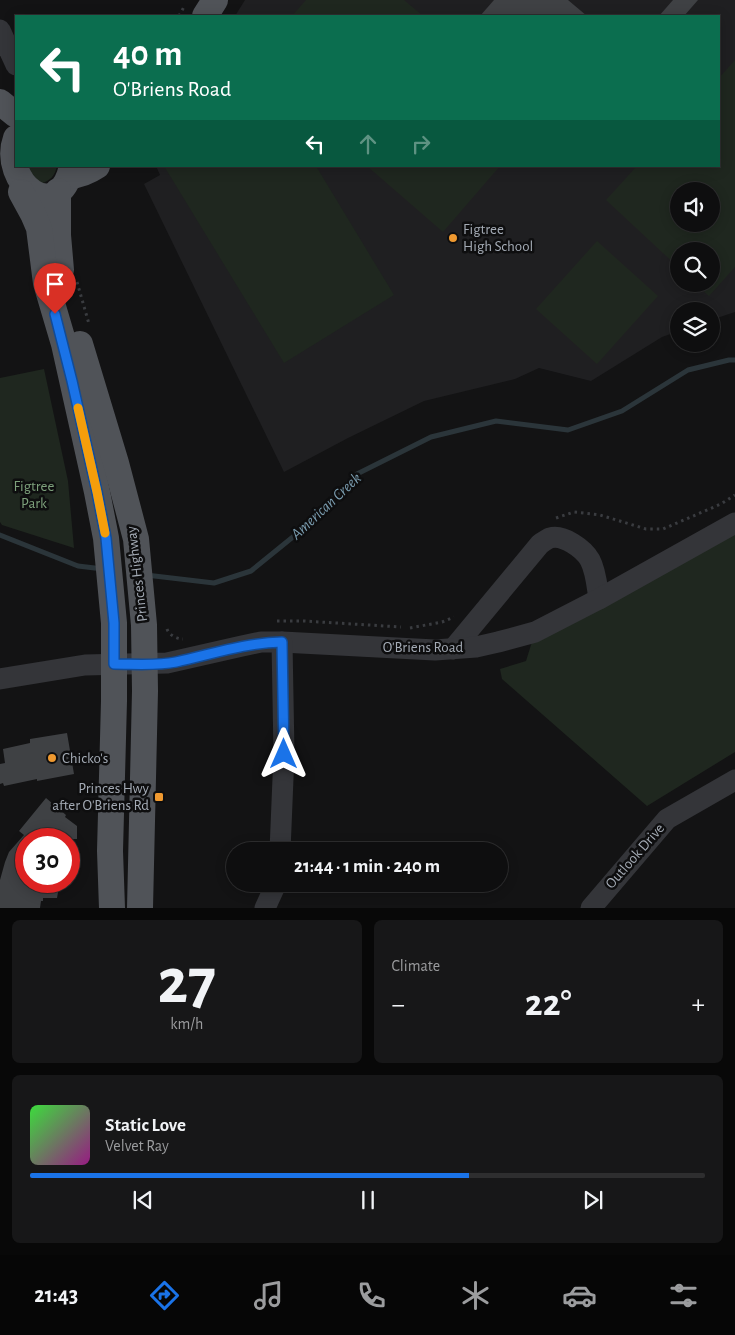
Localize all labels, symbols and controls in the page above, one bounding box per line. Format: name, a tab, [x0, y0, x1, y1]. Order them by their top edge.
icon: left	[30, 35, 95, 100]
text: 40 m	[113, 37, 182, 72]
text: O'Briens Road	[113, 78, 231, 100]
icon: left	[301, 130, 329, 158]
icon: ahead	[354, 130, 382, 158]
icon: right	[407, 130, 435, 158]
map controls	[670, 182, 720, 352]
button: sound	[670, 182, 720, 232]
place label: Figtree High School	[463, 222, 533, 254]
marker: Figtree High School	[447, 232, 459, 244]
button: search	[670, 242, 720, 292]
pin	[34, 263, 76, 314]
icon: arrive	[41, 270, 69, 298]
button: layers	[670, 302, 720, 352]
water label: American Creek	[287, 470, 364, 543]
park label: Figtree Park	[14, 479, 55, 511]
street label: Princes Highway	[124, 525, 150, 623]
street label: O'Briens Road	[383, 640, 464, 655]
position arrow	[257, 727, 309, 779]
place label: Chicko's	[62, 751, 108, 766]
marker: Chicko's	[46, 752, 58, 764]
place label: Princes Hwy after O'Briens Rd	[52, 781, 150, 813]
marker: Princes Hwy after O'Briens Rd	[153, 791, 165, 803]
street label: Outlook Drive	[603, 820, 667, 891]
speed limit sign: 30	[15, 828, 80, 893]
text: 21:44 · 1 min · 240 m	[294, 857, 440, 876]
text: 27	[157, 950, 216, 1015]
text: Climate	[392, 958, 440, 974]
text: 22°	[525, 985, 572, 1023]
text: −	[392, 991, 405, 1019]
text: +	[692, 991, 705, 1019]
text: km/h	[170, 1016, 203, 1032]
text: Static Love	[105, 1116, 186, 1135]
text: Velvet Ray	[105, 1138, 169, 1154]
icon: previous	[129, 1186, 157, 1214]
icon: pause	[354, 1186, 382, 1214]
icon: next	[579, 1186, 607, 1214]
icon: directions	[147, 1278, 182, 1313]
icon: music	[251, 1278, 286, 1313]
icon: phone	[354, 1278, 389, 1313]
icon: climate	[458, 1278, 493, 1313]
icon: car	[562, 1278, 597, 1313]
icon: filters	[666, 1278, 701, 1313]
text: 21:43	[34, 1284, 78, 1306]

